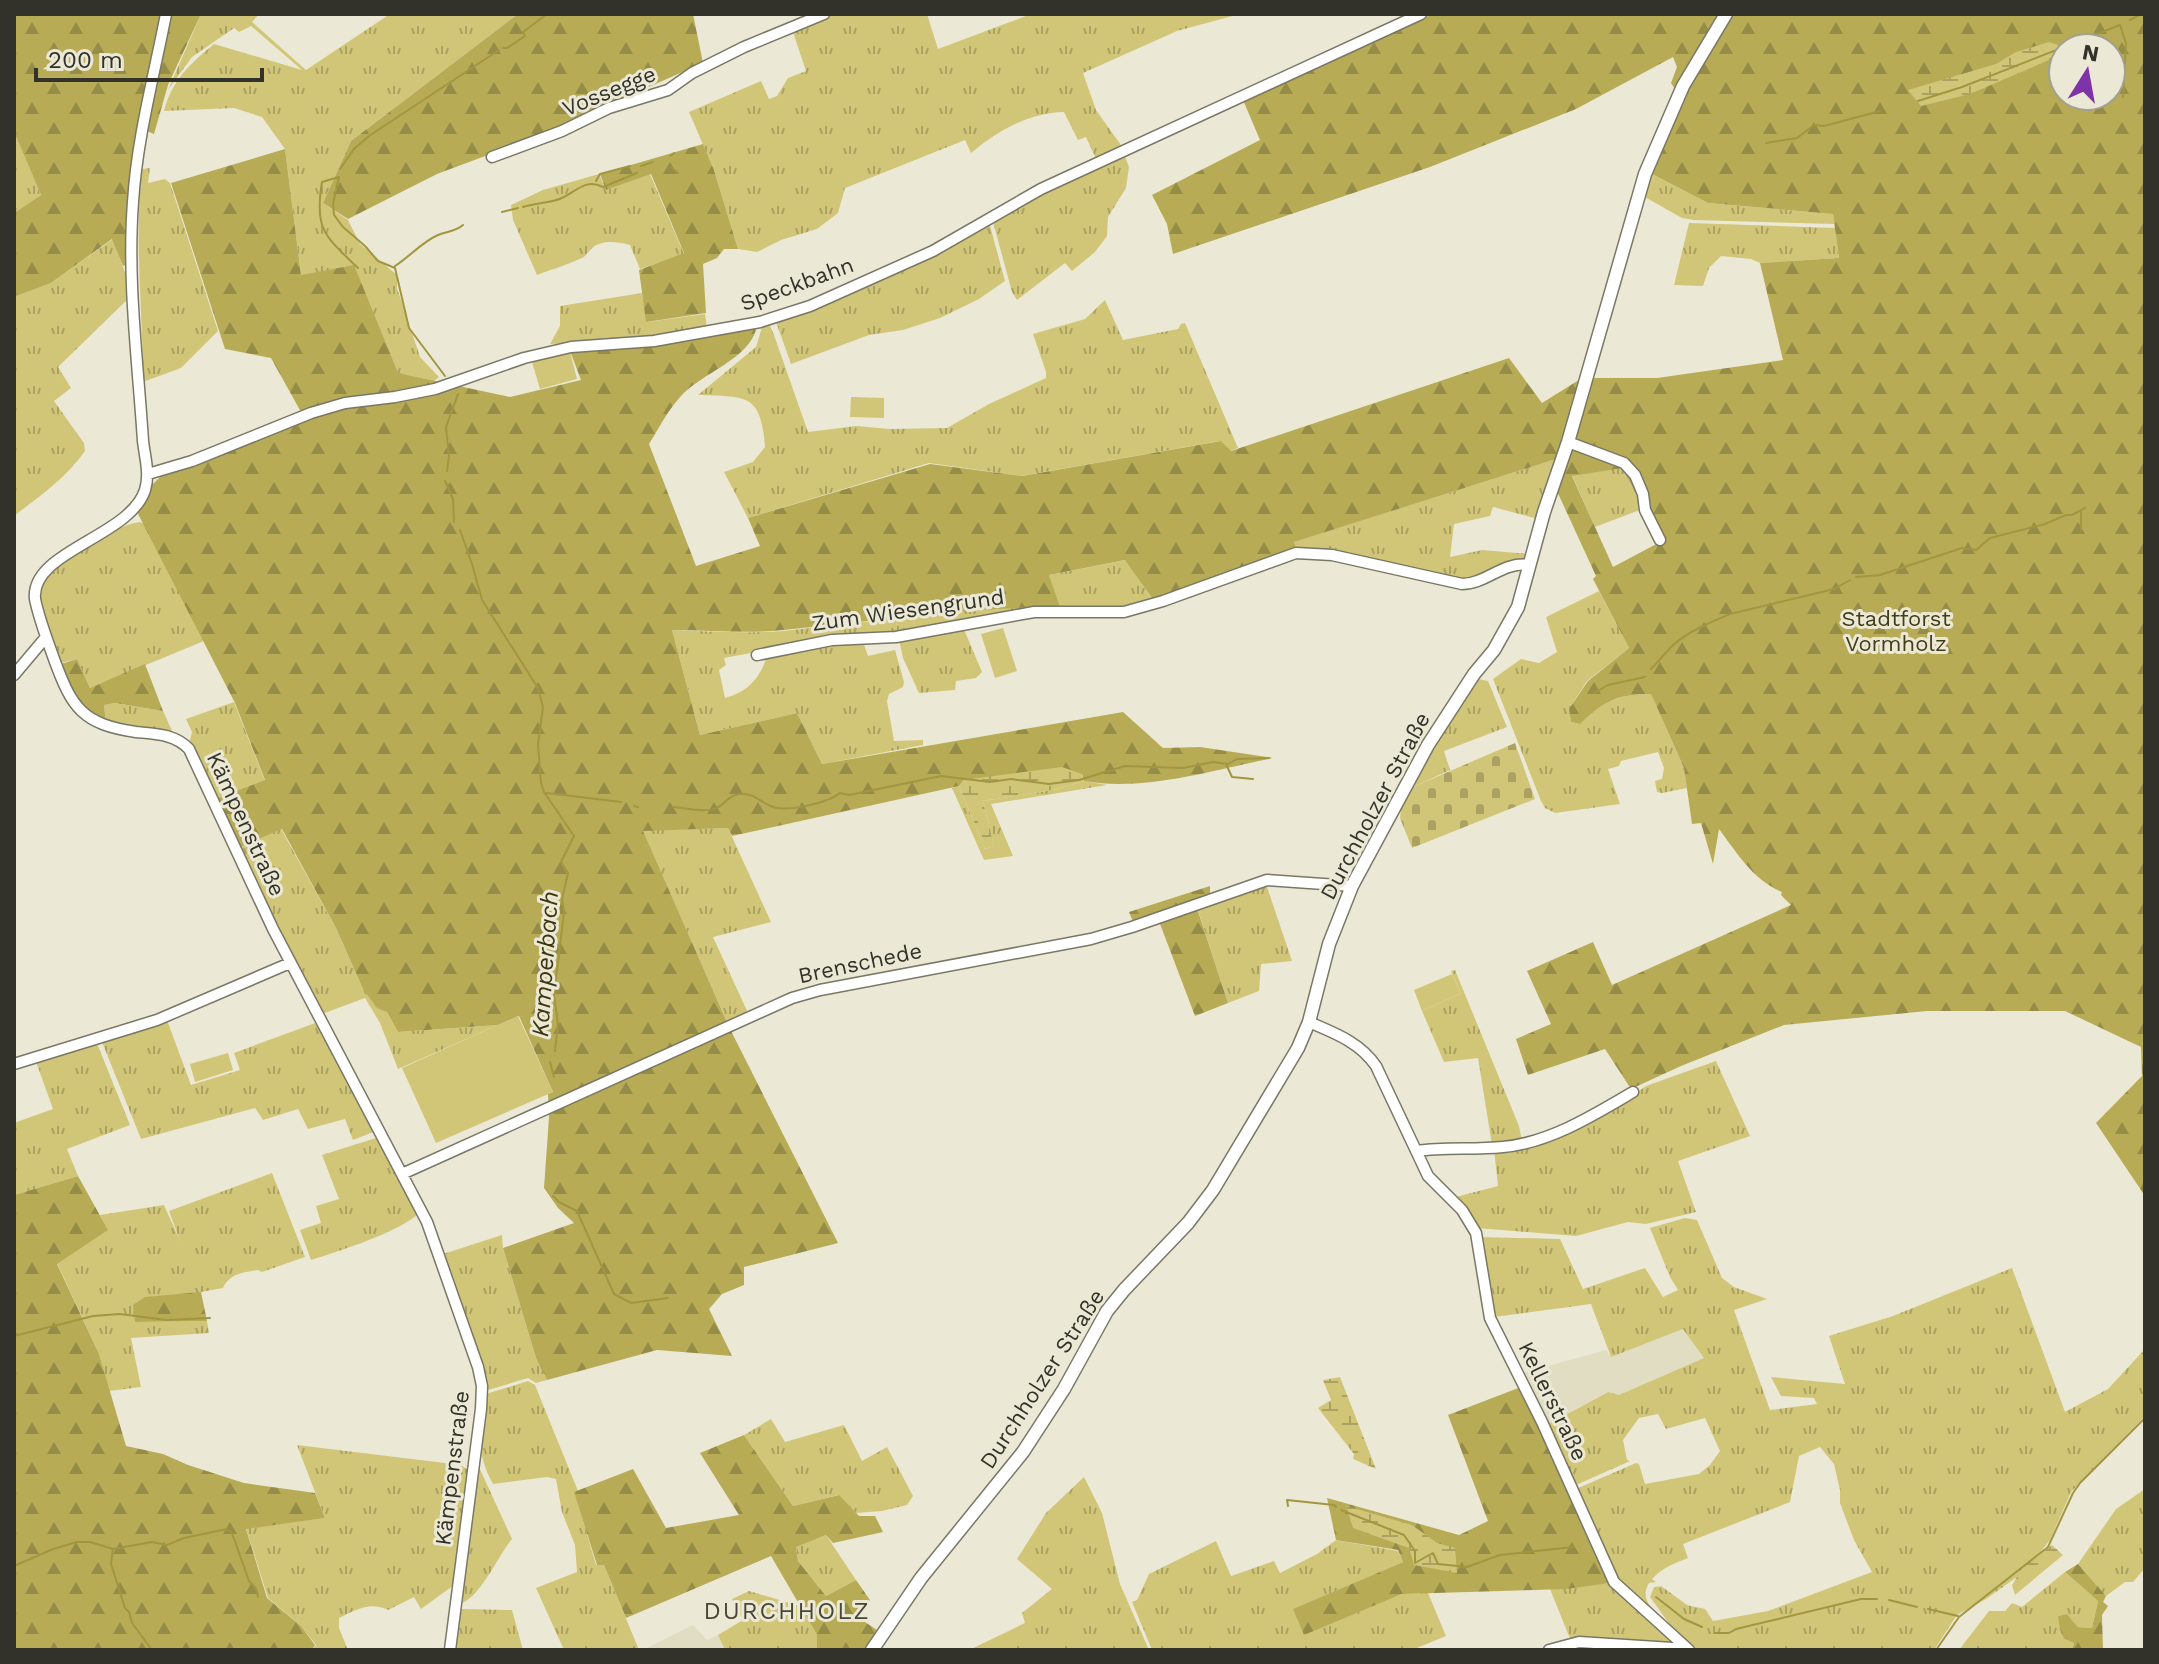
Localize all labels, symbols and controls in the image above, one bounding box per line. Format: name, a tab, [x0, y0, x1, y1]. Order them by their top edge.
scale bar	[36, 32, 262, 82]
north arrow	[2047, 32, 2127, 112]
text: N	[2080, 39, 2101, 67]
text: 200 m	[48, 46, 123, 74]
street label: Vossegge	[559, 61, 659, 121]
street label: Speckbahn	[737, 252, 857, 316]
street label: Zum Wiesengrund	[810, 584, 1006, 636]
park label: Stadtforst Vormholz	[1841, 606, 1951, 656]
street label: Durchholzer Straße	[1315, 708, 1435, 904]
street label: Kämpenstraße	[202, 748, 290, 900]
water label: Kamperbach	[526, 890, 564, 1038]
street label: Brenschede	[796, 938, 924, 988]
street label: Durchholzer Straße	[975, 1285, 1109, 1473]
street label: Kellerstraße	[1513, 1338, 1593, 1464]
street label: Kämpenstraße	[430, 1389, 474, 1547]
district label: DURCHHOLZ	[703, 1597, 871, 1625]

